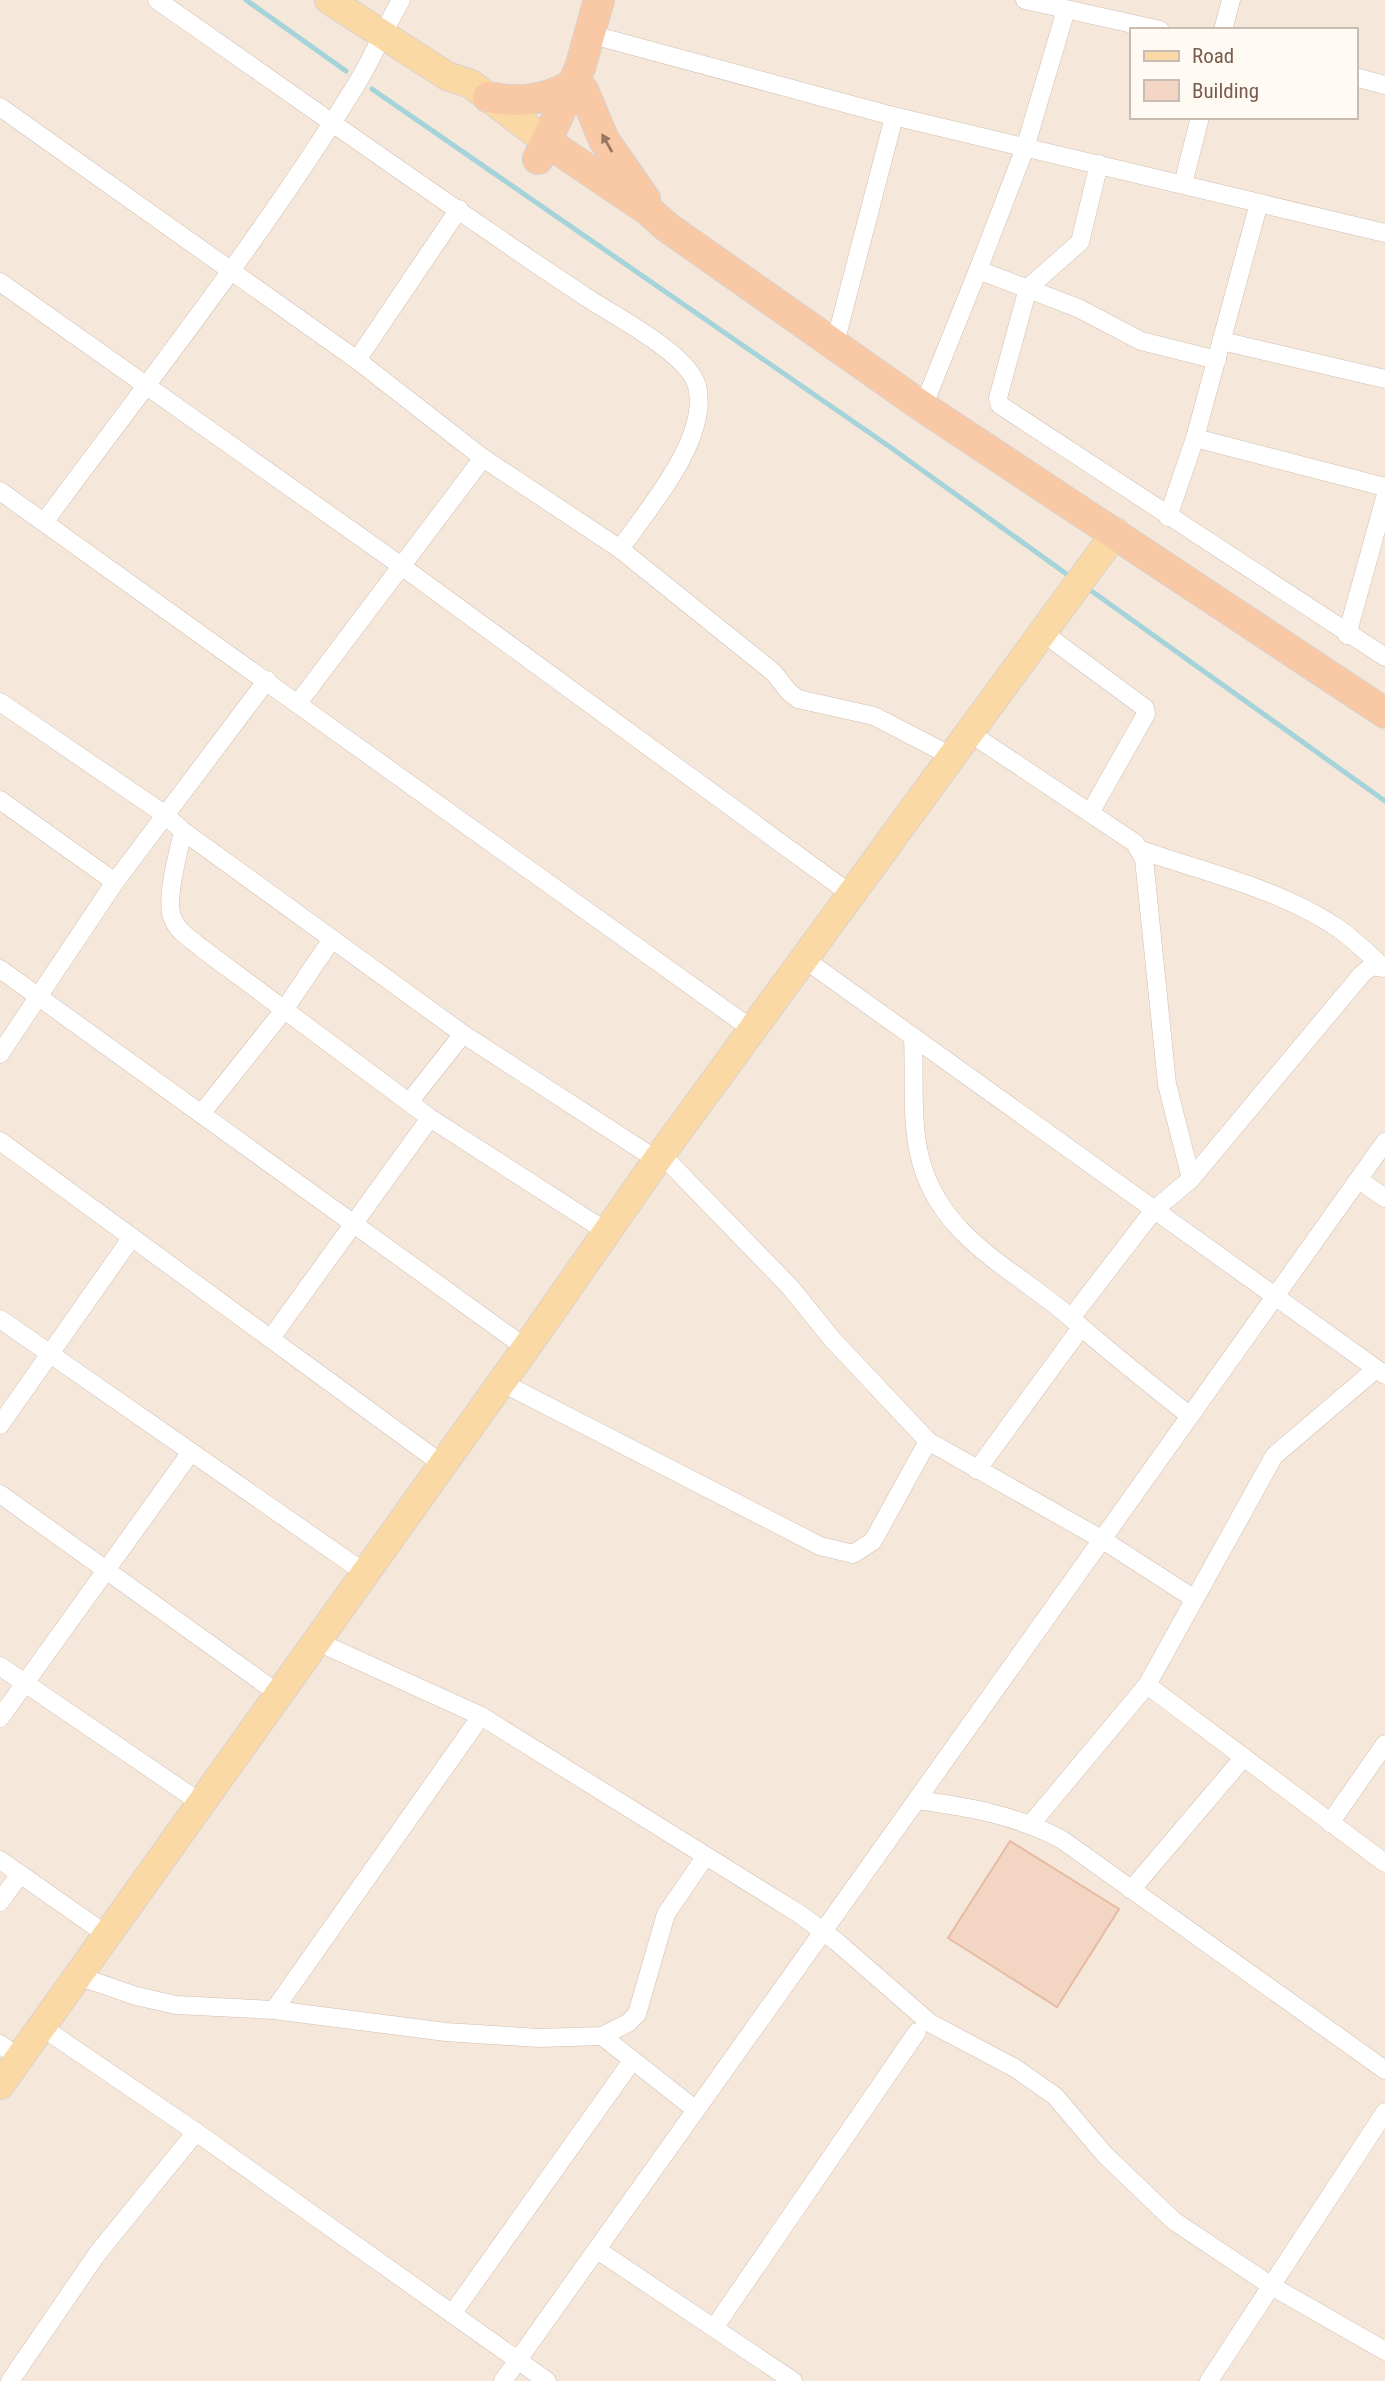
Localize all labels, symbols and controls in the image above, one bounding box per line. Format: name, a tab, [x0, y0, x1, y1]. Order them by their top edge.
legend	[1130, 28, 1357, 119]
text: Road	[1192, 44, 1234, 68]
text: Building	[1192, 79, 1259, 103]
one-way arrow	[601, 133, 613, 153]

